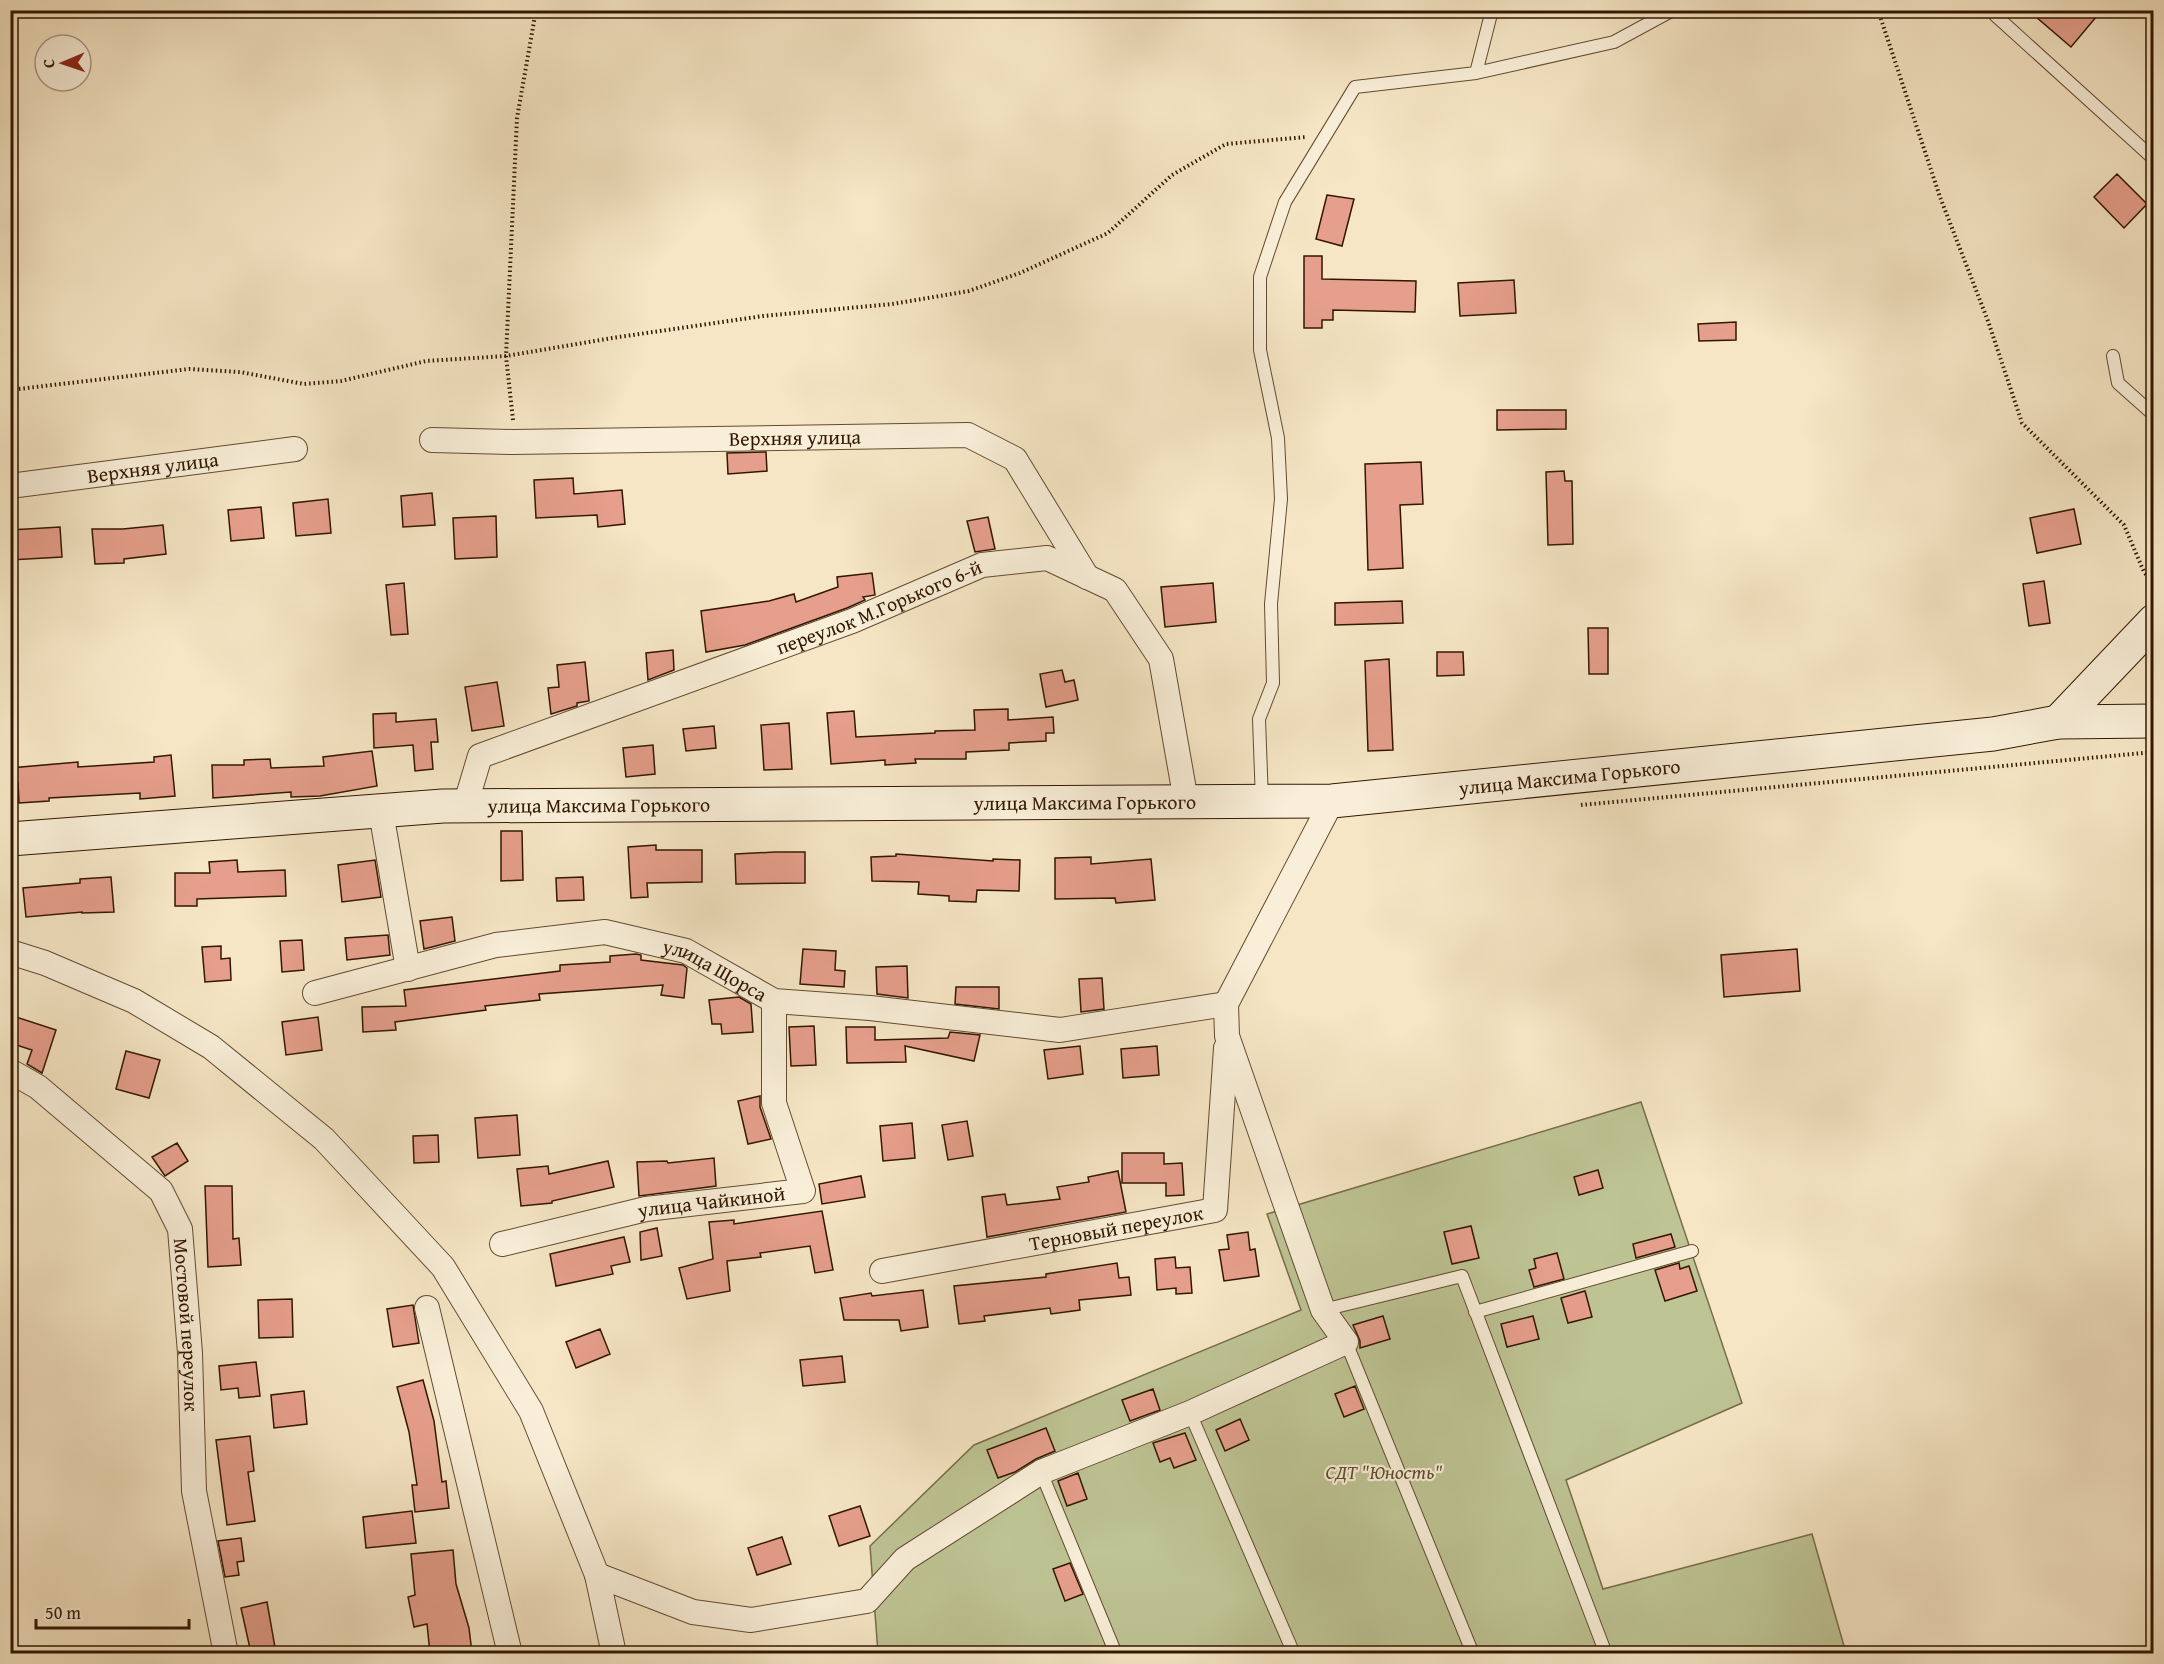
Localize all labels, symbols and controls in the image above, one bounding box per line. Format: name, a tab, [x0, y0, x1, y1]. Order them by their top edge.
north arrow	[33, 33, 93, 93]
text: С	[36, 59, 60, 68]
street label: Верхняя улица	[729, 422, 862, 453]
street label: Верхняя улица	[85, 444, 221, 490]
street label: переулок М.Горького 6-й	[772, 552, 986, 661]
street label: улица Максима Горького	[1456, 751, 1682, 802]
street label: улица Максима Горького	[972, 787, 1196, 817]
street label: улица Максима Горького	[486, 789, 710, 820]
street label: улица Щорса	[659, 931, 773, 1008]
street label: улица Чайкиной	[633, 1178, 787, 1225]
street label: Терновый переулок	[1027, 1197, 1206, 1258]
street label: Мостовой переулок	[167, 1237, 207, 1413]
park label: СДТ "Юность"	[1325, 1457, 1443, 1486]
scale bar	[36, 1592, 189, 1630]
text: 50 m	[45, 1599, 81, 1626]

